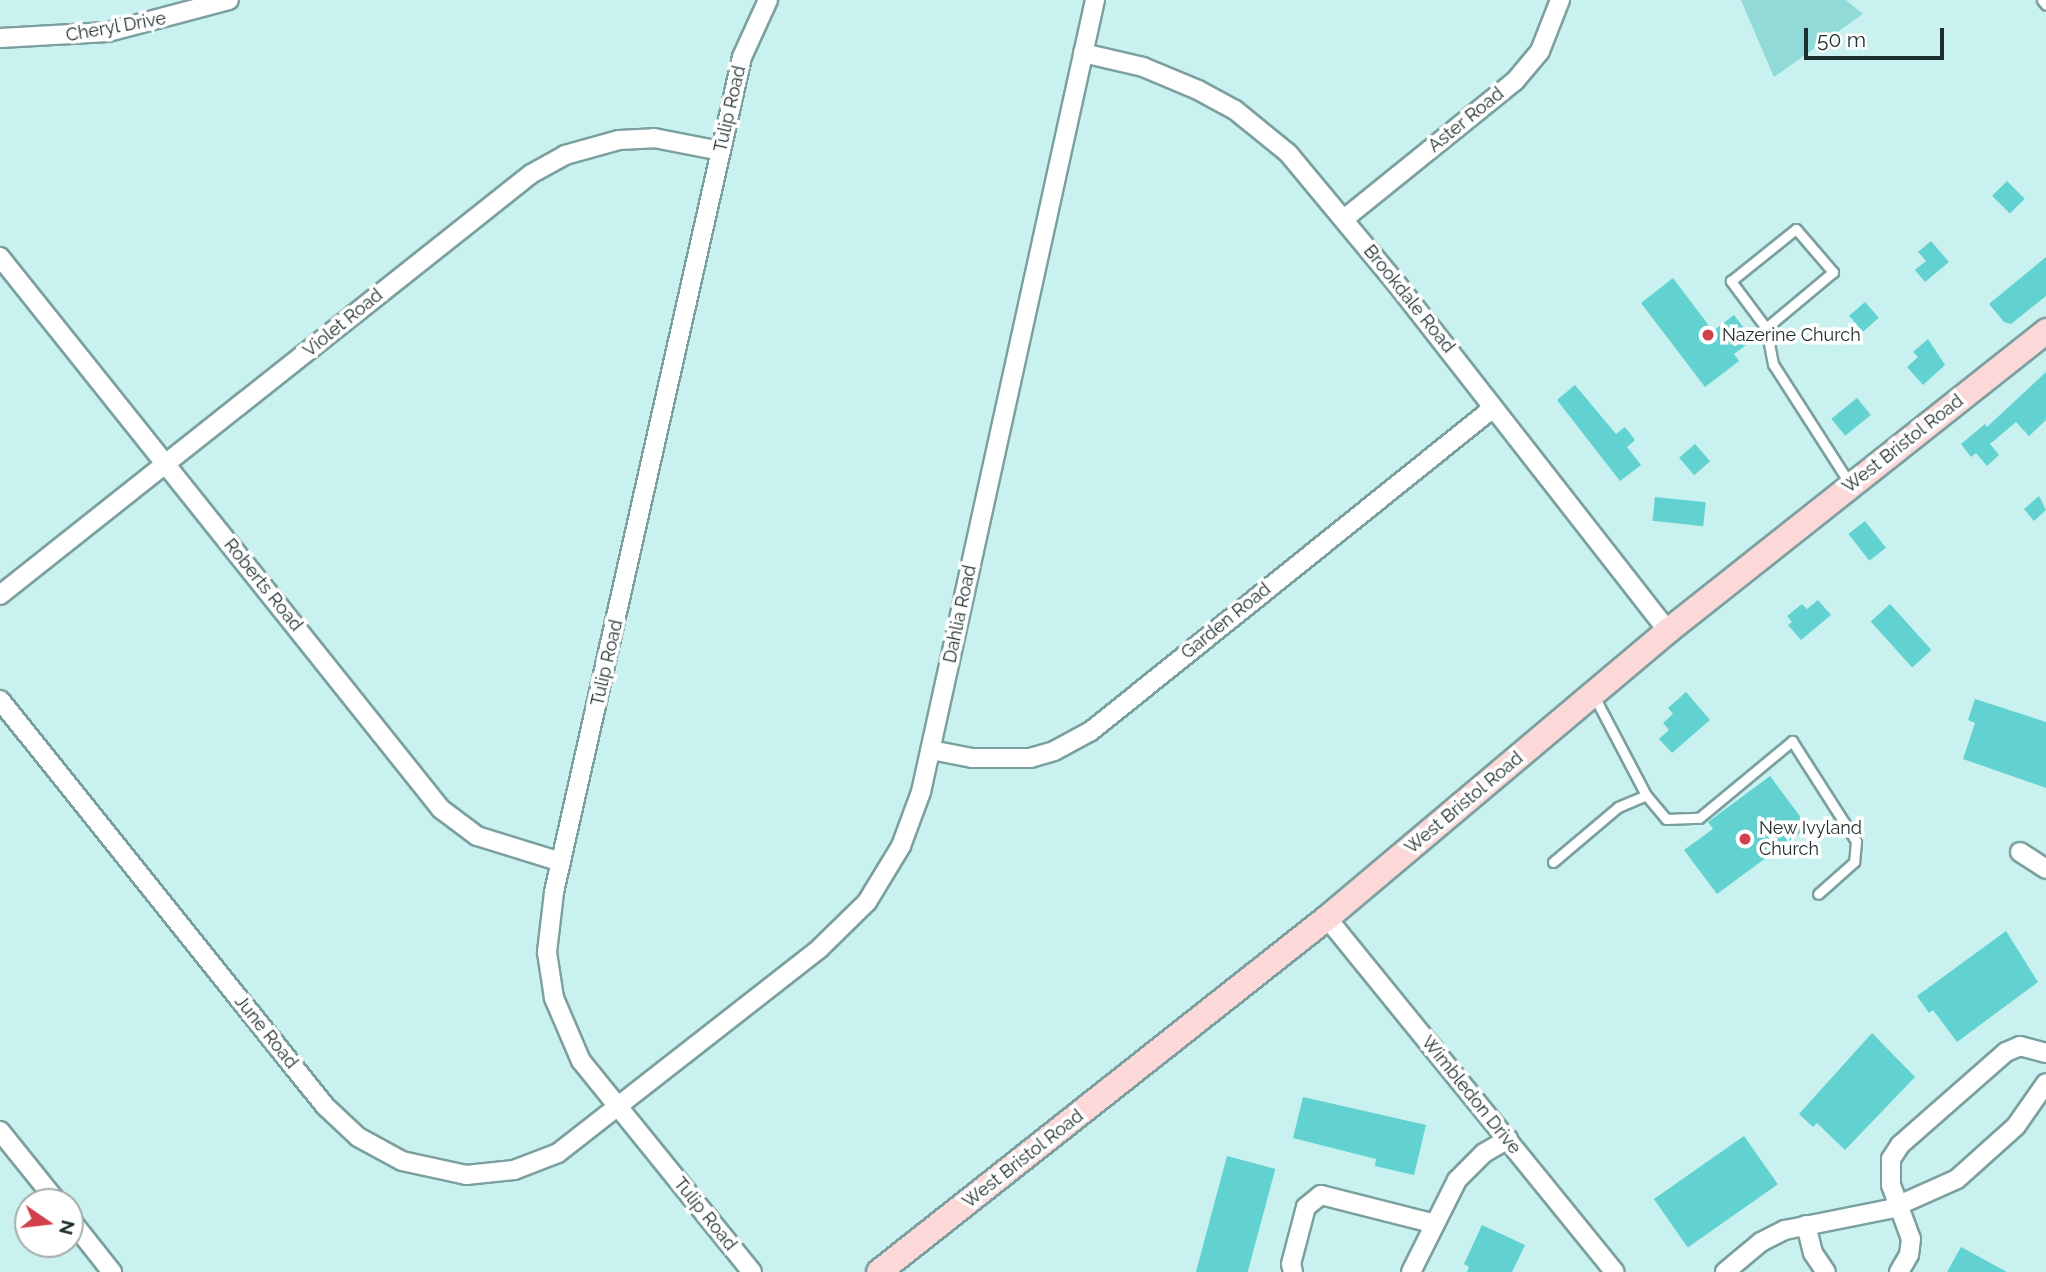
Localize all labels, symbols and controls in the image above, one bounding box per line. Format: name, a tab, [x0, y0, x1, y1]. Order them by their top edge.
street label: Cheryl Drive	[64, 8, 168, 46]
scale bar	[1808, 14, 1948, 58]
text: 50 m	[1817, 27, 1866, 52]
street label: Tulip Road	[710, 64, 750, 154]
street label: Aster Road	[1424, 83, 1508, 157]
street label: Brookdale Road	[1359, 241, 1459, 357]
street label: Violet Road	[299, 284, 387, 362]
place label: Nazerine Church	[1722, 324, 1861, 346]
marker: Nazerine Church	[1700, 327, 1716, 343]
street label: West Bristol Road	[1838, 390, 1968, 498]
street label: Roberts Road	[219, 534, 307, 636]
street label: Dahlia Road	[939, 563, 981, 665]
street label: Garden Road	[1177, 578, 1275, 664]
street label: Tulip Road	[587, 618, 627, 708]
street label: West Bristol Road	[1400, 747, 1528, 859]
place label: New Ivyland Church	[1759, 818, 1862, 860]
marker: New Ivyland Church	[1737, 831, 1753, 847]
street label: June Road	[230, 991, 302, 1073]
street label: Wimbledon Drive	[1417, 1032, 1525, 1158]
street label: West Bristol Road	[958, 1105, 1088, 1213]
street label: Tulip Road	[669, 1173, 741, 1255]
north arrow	[14, 1188, 84, 1258]
text: N	[55, 1218, 80, 1237]

